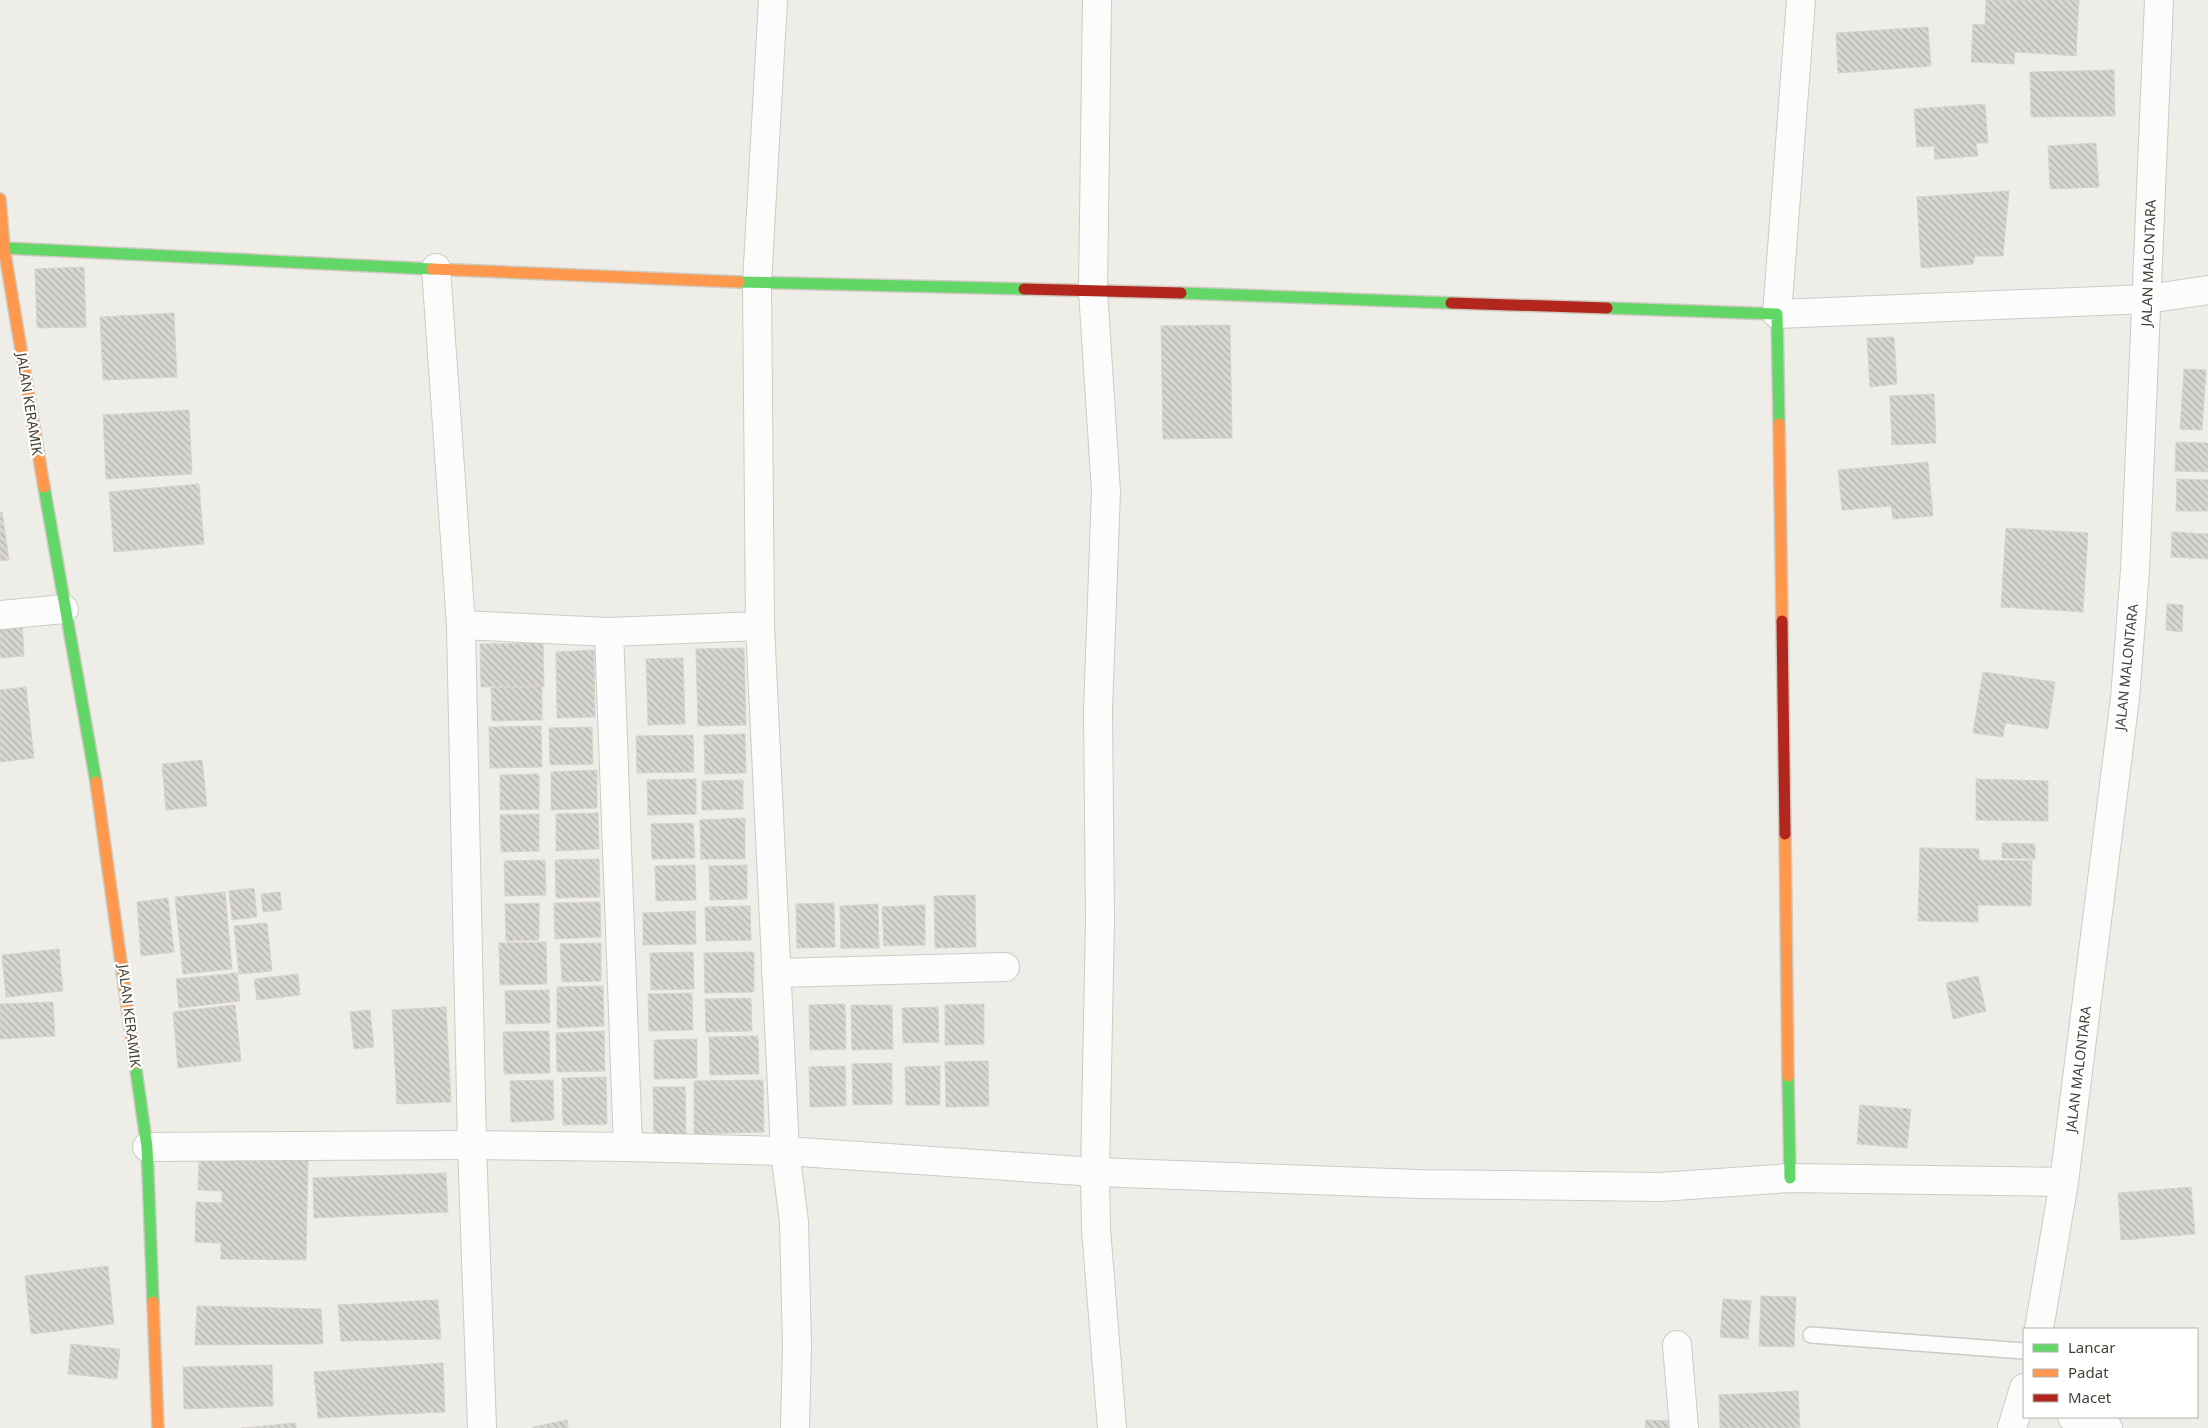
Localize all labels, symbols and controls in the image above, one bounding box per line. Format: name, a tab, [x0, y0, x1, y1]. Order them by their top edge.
street label: JALAN MALONTARA	[2136, 199, 2160, 329]
street label: JALAN KERAMIK	[12, 349, 48, 457]
street label: JALAN MALONTARA	[2110, 603, 2142, 733]
street label: JALAN KERAMIK	[114, 961, 146, 1069]
street label: JALAN MALONTARA	[2061, 1005, 2095, 1135]
legend	[2023, 1328, 2198, 1418]
text: Lancar	[2068, 1337, 2115, 1357]
text: Padat	[2068, 1362, 2109, 1382]
text: Macet	[2068, 1387, 2112, 1407]

